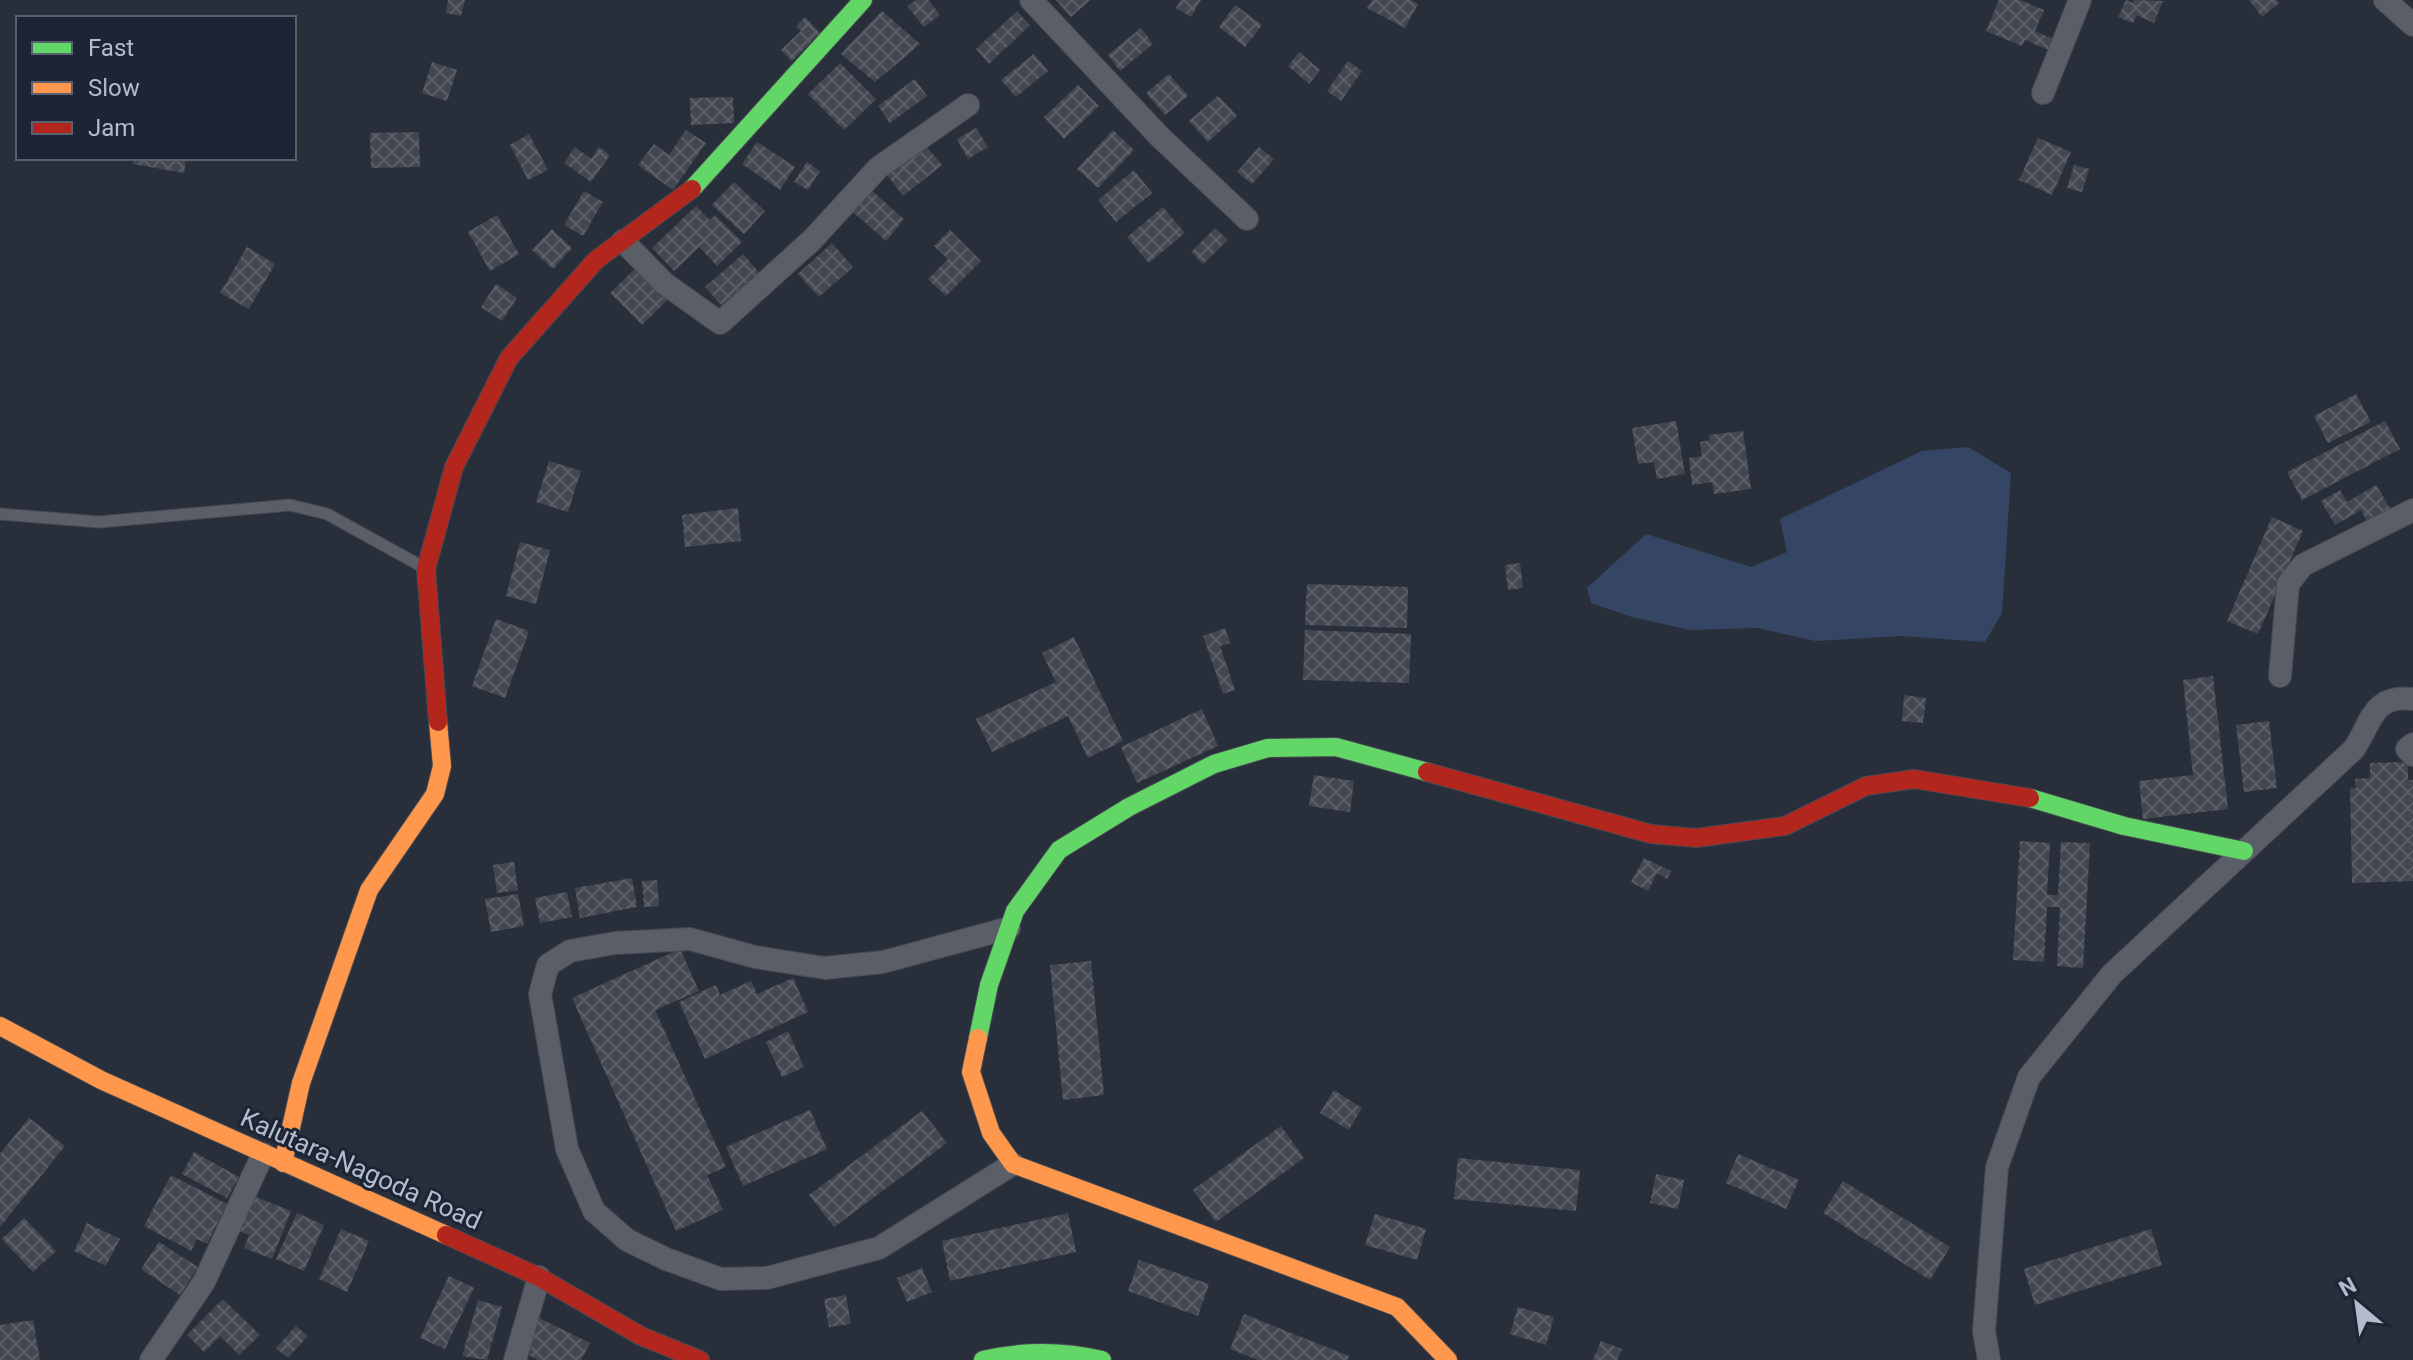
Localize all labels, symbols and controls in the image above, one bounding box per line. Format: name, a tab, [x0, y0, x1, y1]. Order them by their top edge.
legend	[16, 16, 296, 160]
text: Fast	[88, 34, 134, 62]
text: Slow	[88, 74, 140, 102]
text: Jam	[88, 114, 135, 142]
street label: Kalutara-Nagoda Road	[236, 1102, 486, 1236]
north arrow	[2317, 1264, 2397, 1344]
text: N	[2335, 1272, 2360, 1302]

